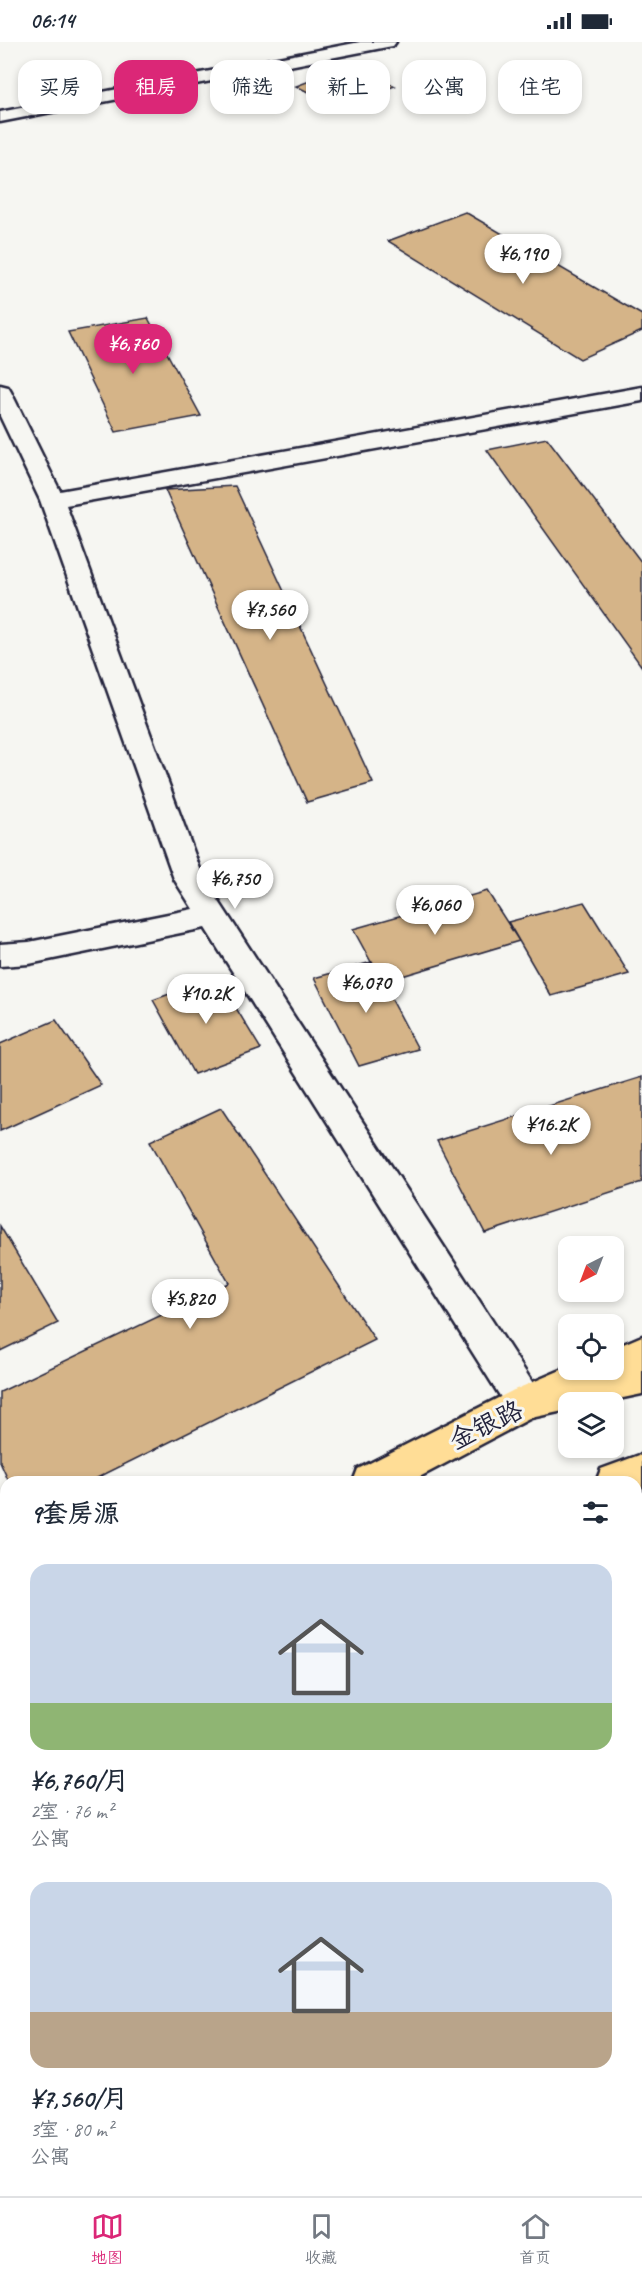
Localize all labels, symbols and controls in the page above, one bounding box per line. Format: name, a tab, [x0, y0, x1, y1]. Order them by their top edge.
text: 06:14	[30, 7, 74, 35]
chip: 买房	[18, 60, 102, 114]
chip: 租房	[114, 60, 198, 114]
chip: 筛选	[210, 60, 294, 114]
chip: 新上	[306, 60, 390, 114]
chip: 公寓	[402, 60, 486, 114]
chip: 住宅	[498, 60, 582, 114]
pin: ¥6,190	[474, 234, 572, 285]
text: ¥6,190	[498, 241, 548, 266]
pin: ¥6,760	[84, 324, 182, 375]
text: ¥6,760	[108, 331, 158, 356]
pin: ¥7,560	[221, 590, 319, 641]
text: ¥7,560	[246, 597, 294, 622]
pin: ¥6,750	[186, 859, 284, 910]
text: ¥6,750	[211, 866, 259, 891]
pin: ¥6,060	[386, 885, 484, 936]
text: ¥6,060	[410, 892, 460, 917]
pin: ¥6,070	[317, 963, 415, 1014]
text: ¥6,070	[341, 970, 391, 995]
pin: ¥10.2K	[157, 974, 255, 1025]
text: ¥10.2K	[181, 981, 231, 1006]
pin: ¥16.2K	[502, 1105, 600, 1156]
text: ¥16.2K	[526, 1112, 576, 1137]
north arrow	[558, 1236, 624, 1302]
map controls	[558, 1236, 624, 1458]
pin: ¥5,820	[141, 1279, 239, 1330]
text: ¥5,820	[166, 1286, 214, 1311]
button: locate	[558, 1314, 624, 1380]
button: layers	[558, 1392, 624, 1458]
street label: 金银路	[444, 1393, 528, 1457]
icon: filters	[579, 1496, 612, 1529]
text: 9套房源	[30, 1497, 119, 1530]
icon: home	[267, 1603, 375, 1711]
text: ¥6,760/月	[30, 1764, 129, 1797]
text: 2室 · 76 m²	[30, 1799, 113, 1824]
text: 公寓	[30, 1826, 70, 1851]
icon: home	[267, 1921, 375, 2029]
text: ¥7,560/月	[30, 2082, 128, 2115]
text: 3室 · 80 m²	[30, 2117, 113, 2142]
text: 公寓	[30, 2144, 70, 2169]
tab: 地图	[91, 2210, 124, 2268]
tab: 收藏	[305, 2210, 338, 2268]
tab: 首页	[519, 2210, 552, 2268]

